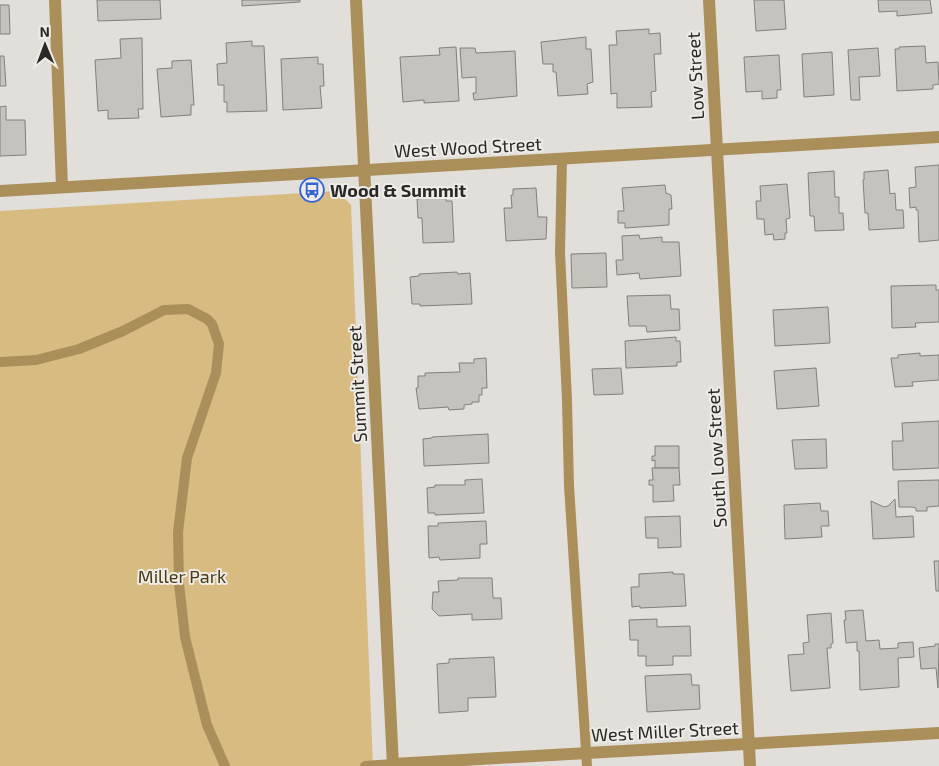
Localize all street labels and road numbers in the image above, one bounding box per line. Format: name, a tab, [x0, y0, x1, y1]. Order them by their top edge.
street label: Low Street	[682, 31, 708, 120]
street label: West Wood Street	[394, 132, 542, 162]
street label: Summit Street	[343, 325, 371, 443]
street label: South Low Street	[701, 387, 731, 528]
street label: West Miller Street	[591, 716, 740, 746]

